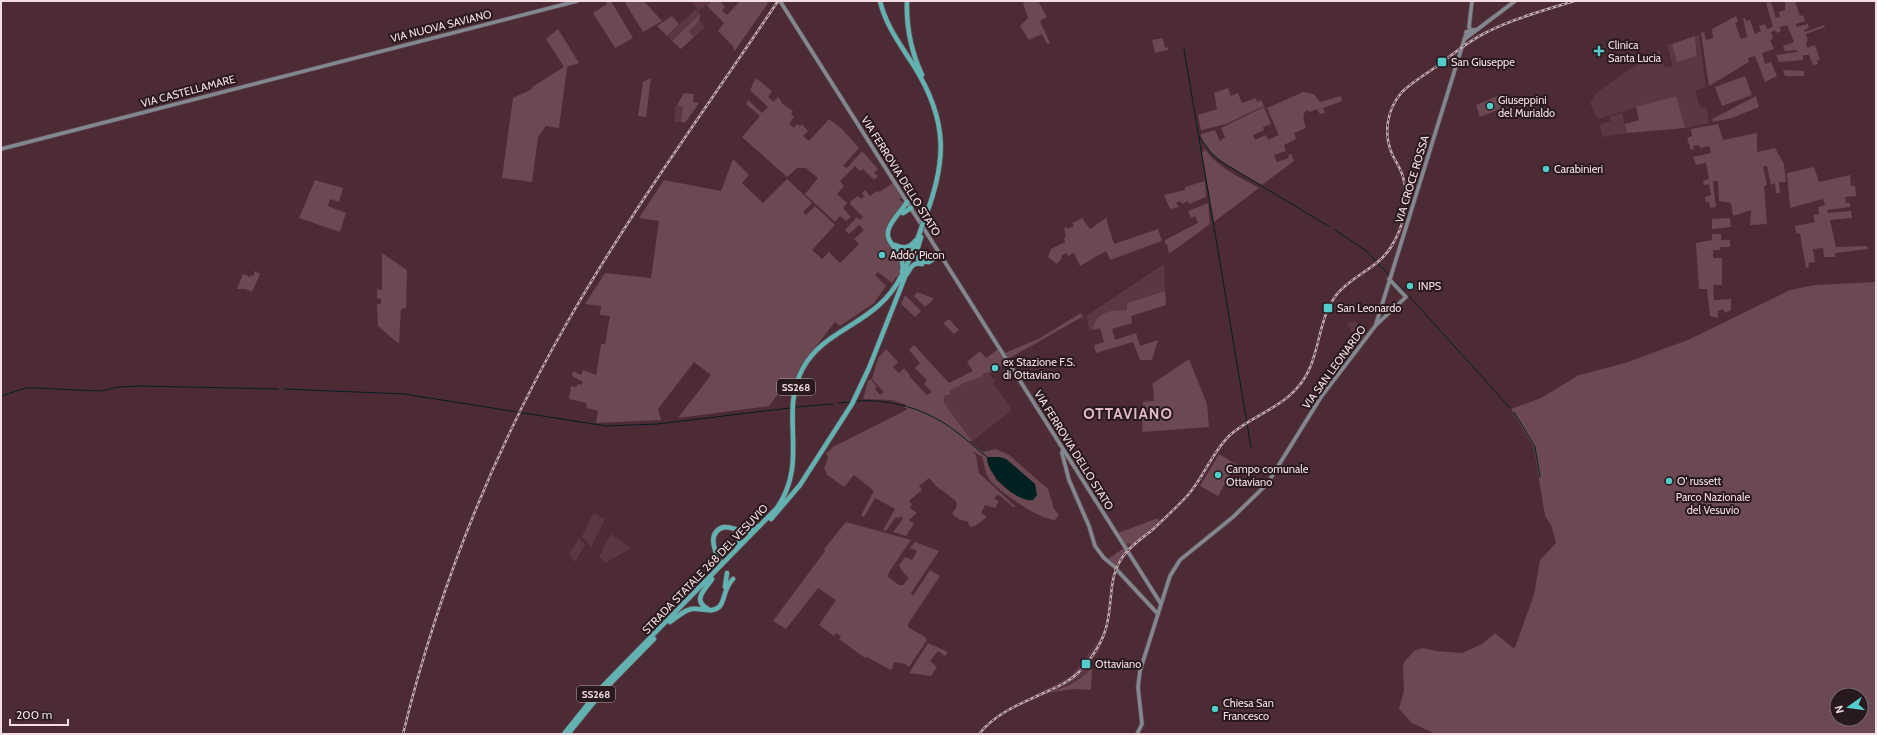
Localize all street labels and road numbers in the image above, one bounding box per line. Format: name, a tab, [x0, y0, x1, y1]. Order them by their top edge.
street label: VIA NUOVA SAVIANO	[389, 7, 493, 45]
street label: VIA CASTELLAMARE	[139, 72, 237, 110]
street label: VIA FERROVIA DELLO STATO	[858, 113, 944, 239]
street label: VIA CROCE ROSSA	[1392, 133, 1432, 224]
street label: VIA SAN LEONARDO	[1299, 322, 1369, 411]
road number: SS268	[777, 379, 815, 395]
street label: VIA FERROVIA DELLO STATO	[1031, 387, 1117, 513]
street label: STRADA STATALE 268 DEL VESUVIO	[639, 501, 771, 637]
road number: SS268	[577, 686, 615, 702]

